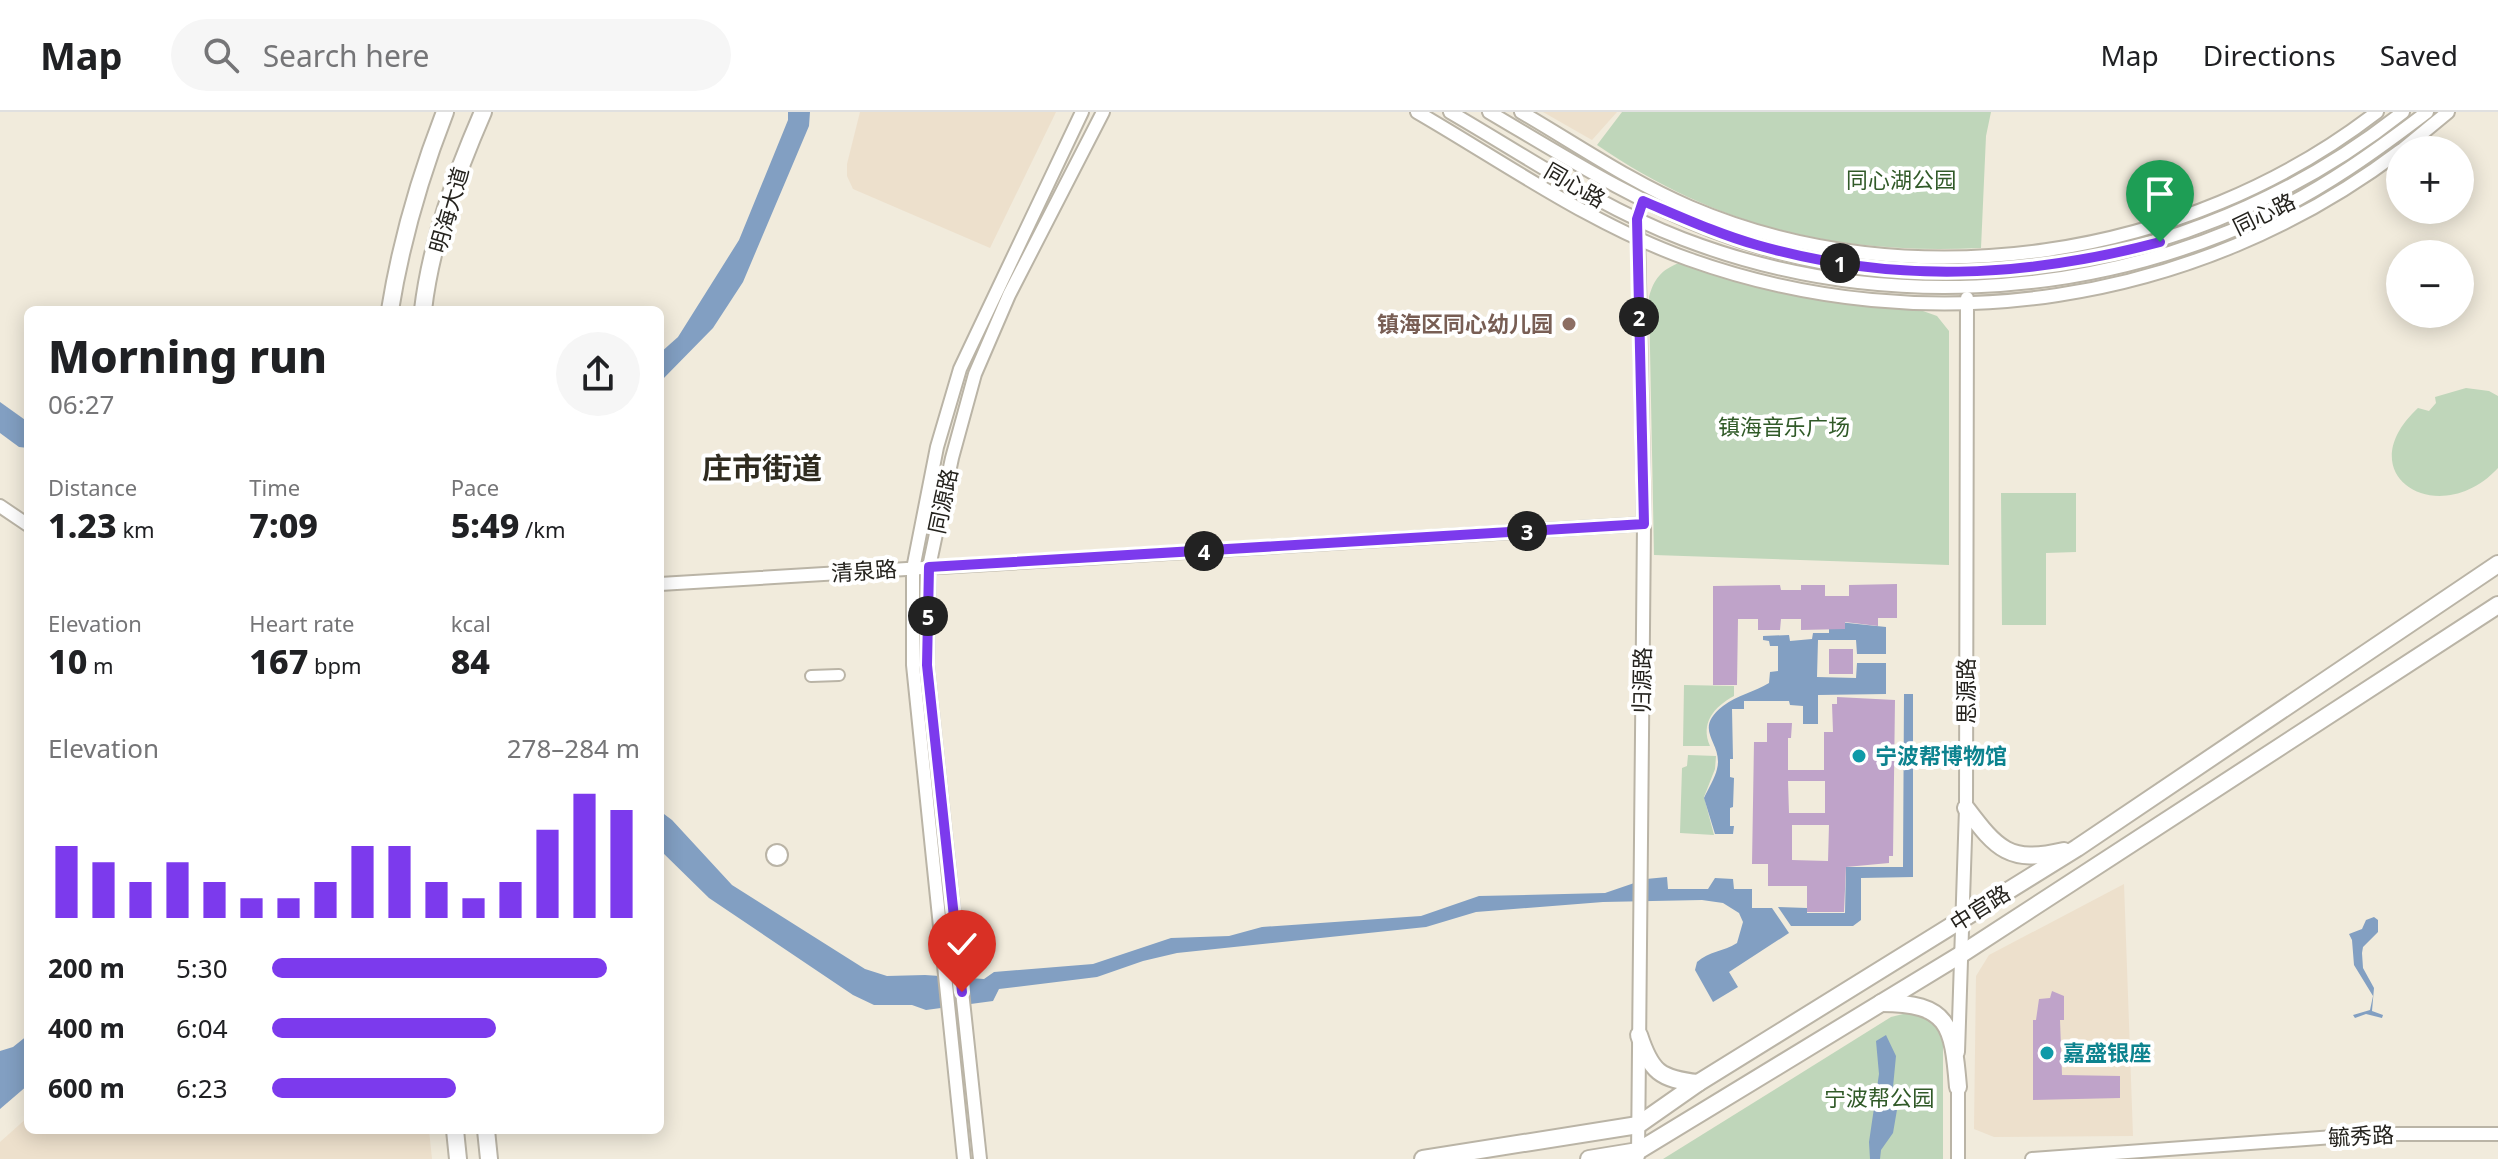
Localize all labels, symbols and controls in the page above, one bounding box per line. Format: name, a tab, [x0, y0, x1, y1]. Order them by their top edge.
search box	[171, 19, 731, 91]
text: Map	[40, 29, 123, 81]
icon: search	[199, 33, 243, 77]
text: Search here	[263, 35, 430, 76]
text: Map	[2100, 36, 2159, 74]
text: Directions	[2203, 36, 2336, 74]
text: Saved	[2380, 36, 2458, 74]
map controls	[2386, 136, 2474, 328]
button: +	[2386, 136, 2474, 224]
street label: 同心路	[1539, 155, 1612, 214]
pin	[2126, 160, 2194, 242]
street label: 明海大道	[421, 163, 475, 256]
park label: 同心湖公园	[1846, 164, 1956, 194]
icon: arrive	[2138, 172, 2182, 216]
street label: 同心路	[2227, 185, 2300, 241]
button: −	[2386, 240, 2474, 328]
pin: 1	[1820, 243, 1860, 283]
text: 1	[1834, 248, 1846, 278]
pin: 2	[1619, 297, 1659, 337]
text: 2	[1633, 302, 1645, 332]
place label: 镇海区同心幼儿园	[1377, 308, 1553, 338]
marker: 镇海区同心幼儿园	[1560, 315, 1578, 333]
text: Morning run	[48, 326, 327, 386]
button: share	[556, 332, 640, 416]
text: 06:27	[48, 386, 114, 422]
park label: 镇海音乐广场	[1718, 411, 1850, 441]
district label: 庄市街道	[702, 447, 822, 488]
street label: 同源路	[920, 465, 964, 536]
text: Distance	[48, 472, 137, 502]
text: Time	[249, 472, 300, 502]
text: Pace	[451, 472, 499, 502]
text: 1.23	[48, 502, 117, 548]
text: 7:09	[249, 502, 318, 548]
text: 5:49	[451, 502, 519, 548]
pin: 3	[1507, 511, 1547, 551]
text: km	[117, 514, 155, 544]
text: /km	[519, 514, 566, 544]
text: 3	[1521, 516, 1533, 546]
pin: 4	[1184, 531, 1224, 571]
text: 4	[1198, 536, 1210, 566]
street label: 清泉路	[830, 553, 898, 587]
pin: 5	[908, 596, 948, 636]
text: 5	[922, 601, 934, 631]
text: Elevation	[48, 608, 142, 638]
text: Heart rate	[249, 608, 354, 638]
text: kcal	[451, 608, 491, 638]
text: 10	[48, 638, 87, 684]
text: 167	[249, 638, 308, 684]
text: 84	[451, 638, 490, 684]
street label: 归源路	[1625, 647, 1657, 713]
text: m	[87, 650, 114, 680]
text: bpm	[308, 650, 362, 680]
street label: 思源路	[1950, 658, 1980, 724]
text: Elevation	[48, 730, 159, 766]
text: 278–284 m	[507, 730, 640, 766]
place label: 宁波帮博物馆	[1875, 740, 2007, 770]
marker: 宁波帮博物馆	[1850, 747, 1868, 765]
street label: 中官路	[1944, 877, 2015, 937]
pin	[928, 910, 996, 992]
icon: check	[940, 922, 984, 966]
text: 200 m	[48, 950, 125, 986]
text: 5:30	[176, 950, 228, 986]
text: 400 m	[48, 1010, 125, 1046]
text: 6:04	[176, 1010, 228, 1046]
place label: 嘉盛银座	[2063, 1037, 2151, 1067]
marker: 嘉盛银座	[2038, 1044, 2056, 1062]
text: 600 m	[48, 1070, 125, 1106]
text: 6:23	[176, 1070, 228, 1106]
park label: 宁波帮公园	[1824, 1082, 1934, 1112]
street label: 毓秀路	[2327, 1118, 2395, 1152]

